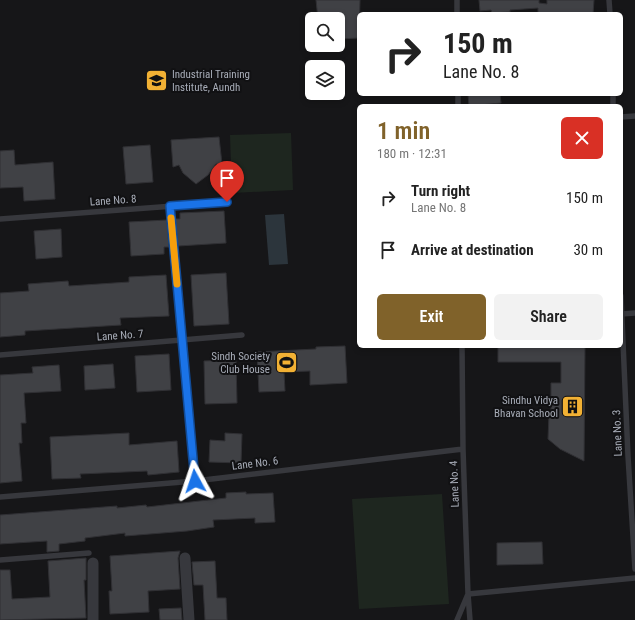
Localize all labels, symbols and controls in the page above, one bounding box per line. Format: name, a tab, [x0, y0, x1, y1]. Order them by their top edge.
map controls	[305, 12, 345, 100]
button: search	[305, 12, 345, 52]
text: 150 m	[443, 27, 513, 60]
icon: right	[377, 28, 429, 80]
button: layers	[305, 60, 345, 100]
text: Lane No. 8	[443, 61, 519, 82]
school or university icon: Industrial Training Institute, Aundh	[143, 67, 169, 93]
place label: Industrial Training Institute, Aundh	[172, 68, 250, 94]
text: 1 min	[377, 117, 430, 145]
button: close	[561, 117, 603, 159]
text: 180 m · 12:31	[377, 146, 447, 161]
pin	[210, 161, 244, 202]
icon: arrive	[216, 167, 238, 189]
text: Turn right	[411, 182, 470, 200]
icon: right	[377, 187, 399, 209]
text: 150 m	[566, 189, 603, 207]
street label: Lane No. 8	[89, 192, 137, 209]
text: Lane No. 8	[411, 200, 466, 215]
icon: arrive	[377, 239, 399, 261]
text: Arrive at destination	[411, 241, 534, 259]
text: 30 m	[573, 241, 603, 259]
button: Exit	[377, 294, 486, 340]
button: Share	[494, 294, 603, 340]
street label: Lane No. 7	[96, 327, 144, 344]
sports icon: Sindh Society Club House	[273, 349, 299, 375]
place label: Sindh Society Club House	[211, 350, 270, 376]
building icon: Sindhu Vidya Bhavan School	[560, 393, 586, 419]
place label: Sindhu Vidya Bhavan School	[494, 394, 558, 420]
street label: Lane No. 3	[610, 409, 625, 457]
street label: Lane No. 6	[231, 454, 279, 473]
position arrow	[174, 460, 216, 502]
street label: Lane No. 4	[447, 460, 462, 508]

